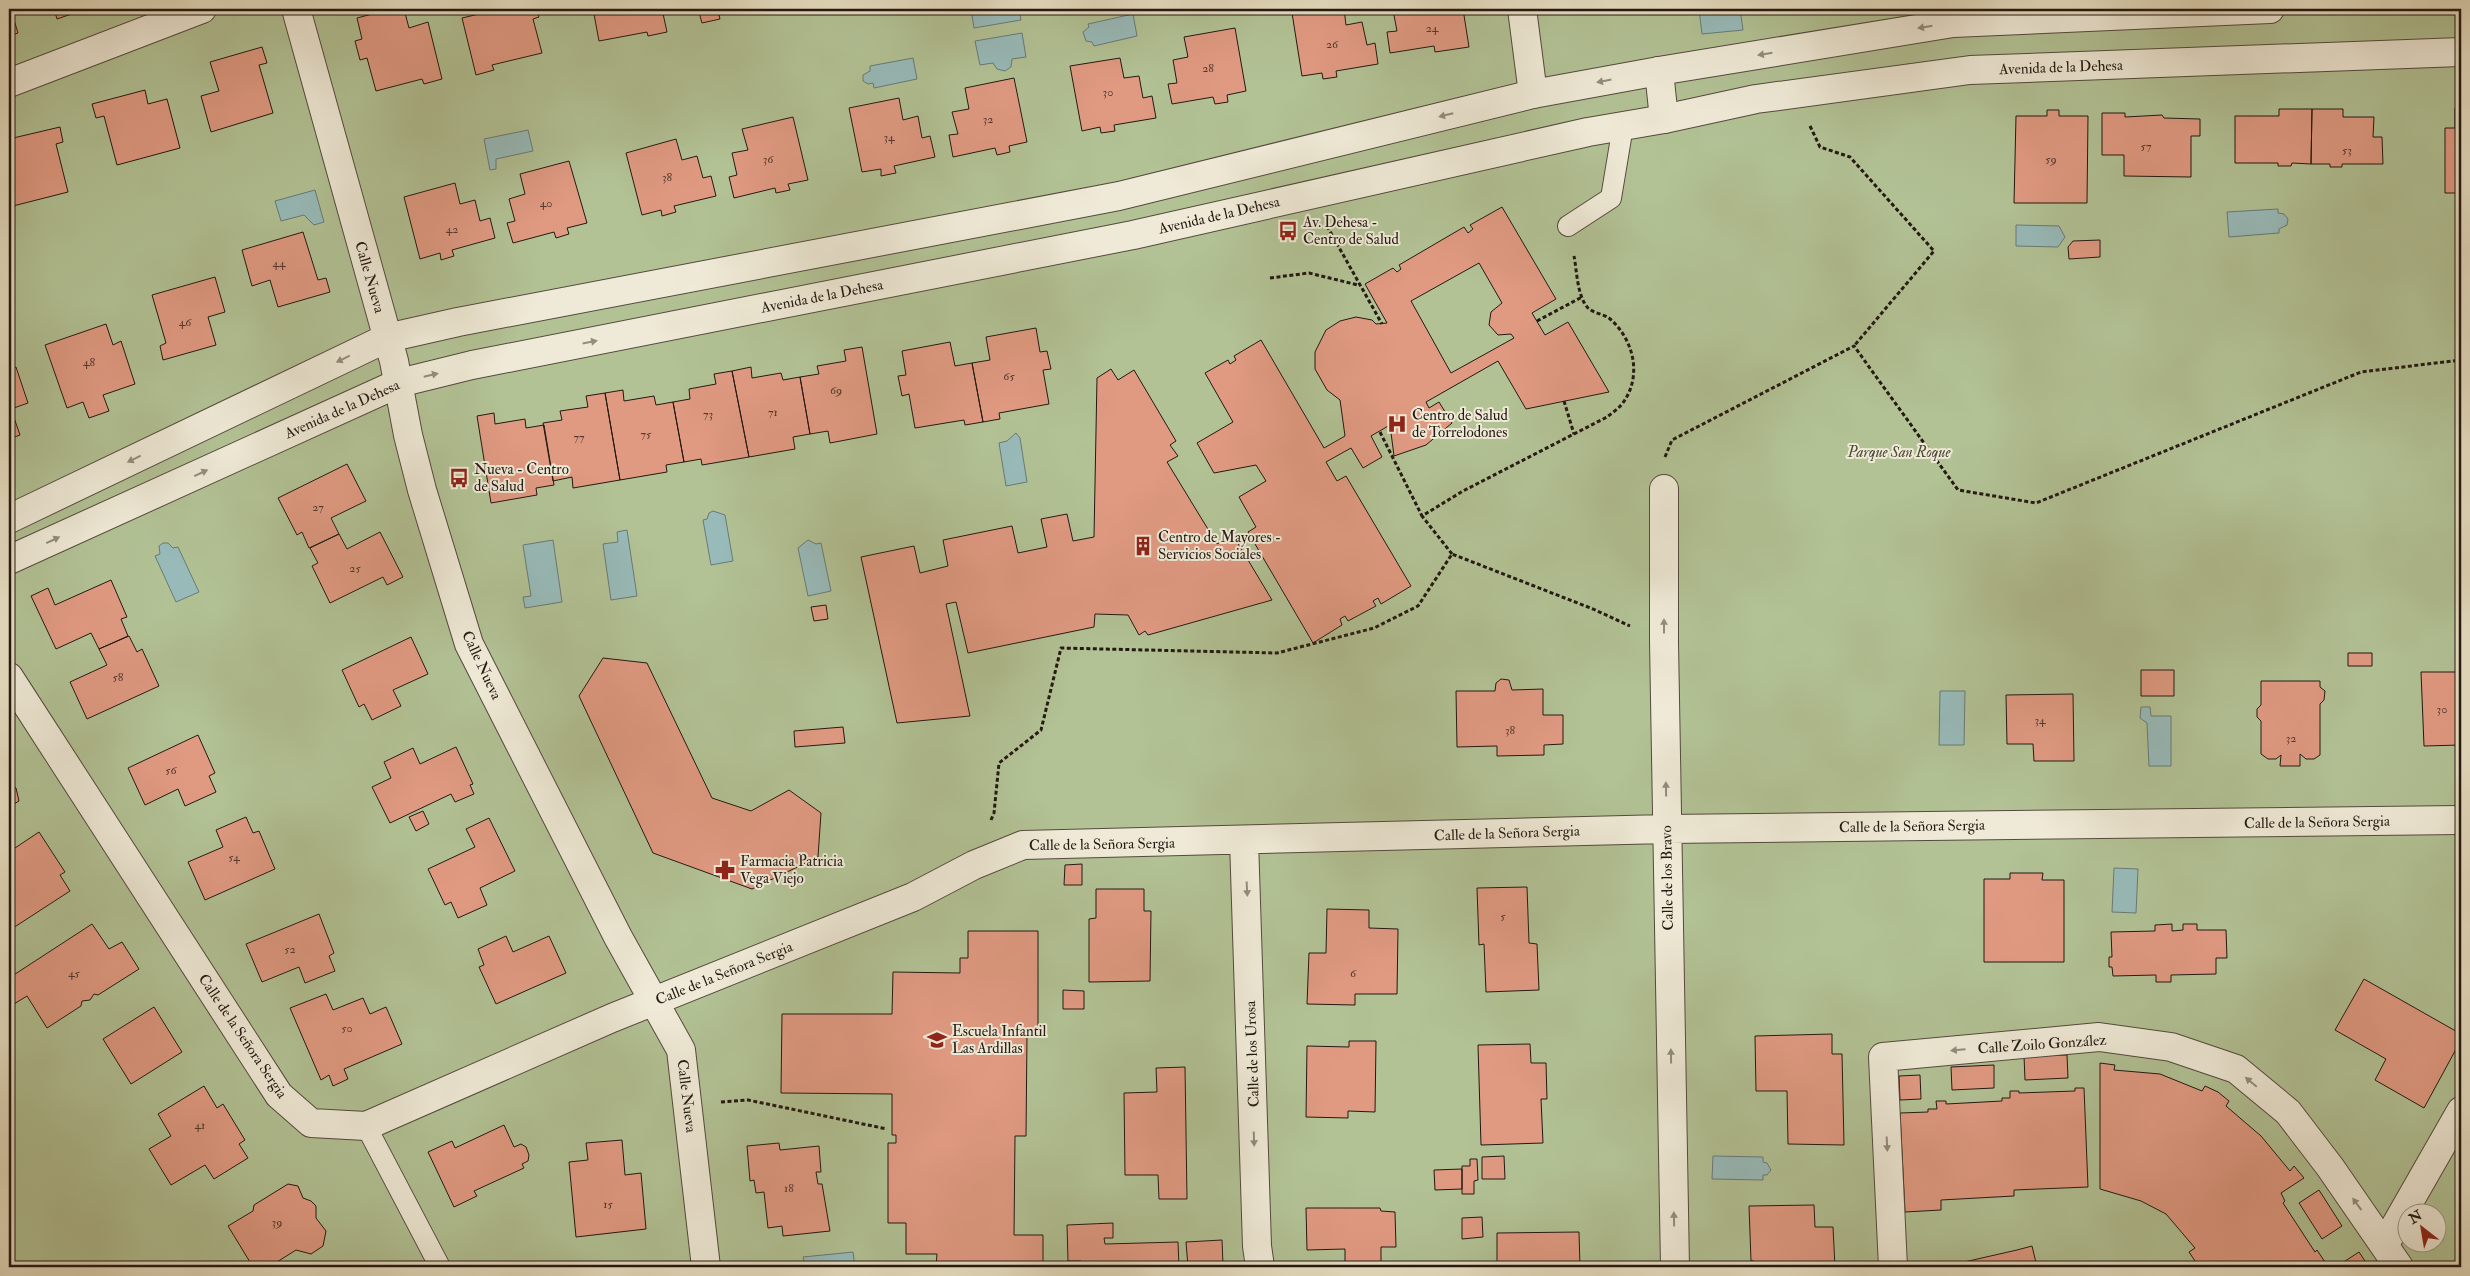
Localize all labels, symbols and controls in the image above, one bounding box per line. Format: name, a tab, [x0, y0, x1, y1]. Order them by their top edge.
house number: 24	[1426, 21, 1439, 36]
one-way arrow	[1916, 24, 1932, 32]
house number: 26	[1326, 37, 1339, 52]
one-way arrow	[1756, 50, 1772, 58]
street label: Avenida de la Dehesa	[1998, 56, 2124, 79]
house number: 28	[1202, 61, 1214, 76]
one-way arrow	[1596, 77, 1612, 85]
house number: 30	[1103, 85, 1113, 100]
house number: 32	[983, 112, 993, 127]
one-way arrow	[1438, 112, 1453, 120]
house number: 34	[883, 130, 895, 145]
house number: 57	[2141, 139, 2152, 154]
house number: 53	[2342, 143, 2352, 158]
house number: 36	[763, 152, 774, 167]
house number: 59	[2045, 152, 2057, 167]
house number: 38	[662, 170, 672, 185]
street label: Avenida de la Dehesa	[1156, 192, 1282, 239]
house number: 40	[540, 196, 552, 211]
place label: Av. Dehesa - Centro de Salud	[1302, 213, 1400, 249]
bus stop icon: Av. Dehesa - Centro de Salud	[1277, 220, 1299, 242]
house number: 42	[446, 222, 458, 237]
street label: Calle Nueva	[350, 239, 389, 316]
house number: 44	[273, 256, 286, 271]
street label: Avenida de la Dehesa	[758, 275, 886, 318]
house number: 46	[179, 315, 192, 330]
one-way arrow	[582, 338, 598, 346]
house number: 48	[83, 355, 95, 370]
one-way arrow	[336, 355, 351, 363]
house number: 65	[1003, 369, 1015, 384]
one-way arrow	[423, 371, 438, 379]
street label: Avenida de la Dehesa	[281, 375, 403, 444]
house number: 69	[830, 383, 842, 398]
house number: 71	[768, 405, 778, 420]
place label: Centro de Salud de Torrelodones	[1412, 406, 1509, 442]
house number: 73	[703, 407, 713, 422]
hospital icon: Centro de Salud de Torrelodones	[1386, 413, 1408, 435]
house number: 75	[641, 427, 652, 442]
house number: 77	[573, 430, 585, 445]
park label: Parque San Roque	[1847, 443, 1951, 462]
one-way arrow	[127, 455, 141, 463]
place label: Nueva - Centro de Salud	[474, 460, 569, 496]
bus stop icon: Nueva - Centro de Salud	[448, 467, 470, 489]
one-way arrow	[194, 468, 208, 476]
house number: 27	[312, 500, 324, 515]
place label: Centro de Mayores - Servicios Sociales	[1158, 528, 1281, 564]
building icon: Centro de Mayores - Servicios Sociales	[1132, 535, 1154, 557]
one-way arrow	[46, 536, 60, 544]
house number: 25	[349, 561, 361, 576]
one-way arrow	[1660, 618, 1668, 634]
street label: Calle Nueva	[457, 628, 506, 703]
house number: 58	[113, 670, 124, 685]
house number: 30	[2437, 702, 2447, 717]
house number: 34	[2034, 713, 2046, 728]
house number: 38	[1505, 723, 1515, 738]
house number: 32	[2286, 731, 2296, 746]
house number: 56	[165, 763, 178, 778]
one-way arrow	[1662, 780, 1670, 796]
street label: Calle de la Señora Sergia	[2244, 812, 2391, 833]
street label: Calle de la Señora Sergia	[1839, 816, 1986, 837]
street label: Calle de la Señora Sergia	[1434, 821, 1581, 846]
street label: Calle de los Bravo	[1657, 825, 1678, 931]
street label: Calle de la Señora Sergia	[1029, 834, 1176, 855]
house number: 54	[228, 850, 240, 865]
place label: Farmacia Patricia Vega Viejo	[740, 852, 844, 888]
pharmacy icon: Farmacia Patricia Vega Viejo	[714, 859, 736, 881]
one-way arrow	[1243, 881, 1251, 897]
house number: 5	[1500, 909, 1506, 924]
street label: Calle de la Señora Sergia	[653, 937, 796, 1010]
house number: 52	[284, 942, 296, 957]
house number: 45	[68, 966, 81, 981]
house number: 6	[1350, 966, 1357, 981]
street label: Calle de la Señora Sergia	[194, 970, 292, 1103]
street label: Calle de los Urosa	[1241, 1000, 1264, 1108]
house number: 50	[341, 1021, 353, 1036]
place label: Escuela Infantil Las Ardillas	[952, 1022, 1047, 1058]
school or university icon: Escuela Infantil Las Ardillas	[926, 1029, 948, 1051]
street label: Calle Zoilo González	[1977, 1031, 2107, 1058]
one-way arrow	[1950, 1046, 1966, 1054]
one-way arrow	[1667, 1048, 1675, 1064]
street label: Calle Nueva	[673, 1058, 701, 1135]
one-way arrow	[2245, 1076, 2258, 1087]
house number: 41	[195, 1118, 205, 1133]
one-way arrow	[1251, 1131, 1259, 1147]
one-way arrow	[1884, 1136, 1892, 1152]
house number: 18	[784, 1181, 794, 1196]
house number: 15	[603, 1197, 613, 1212]
one-way arrow	[2351, 1198, 2362, 1211]
north arrow	[2398, 1204, 2448, 1254]
text: N	[2405, 1207, 2426, 1228]
one-way arrow	[1670, 1210, 1678, 1226]
house number: 39	[272, 1215, 282, 1230]

